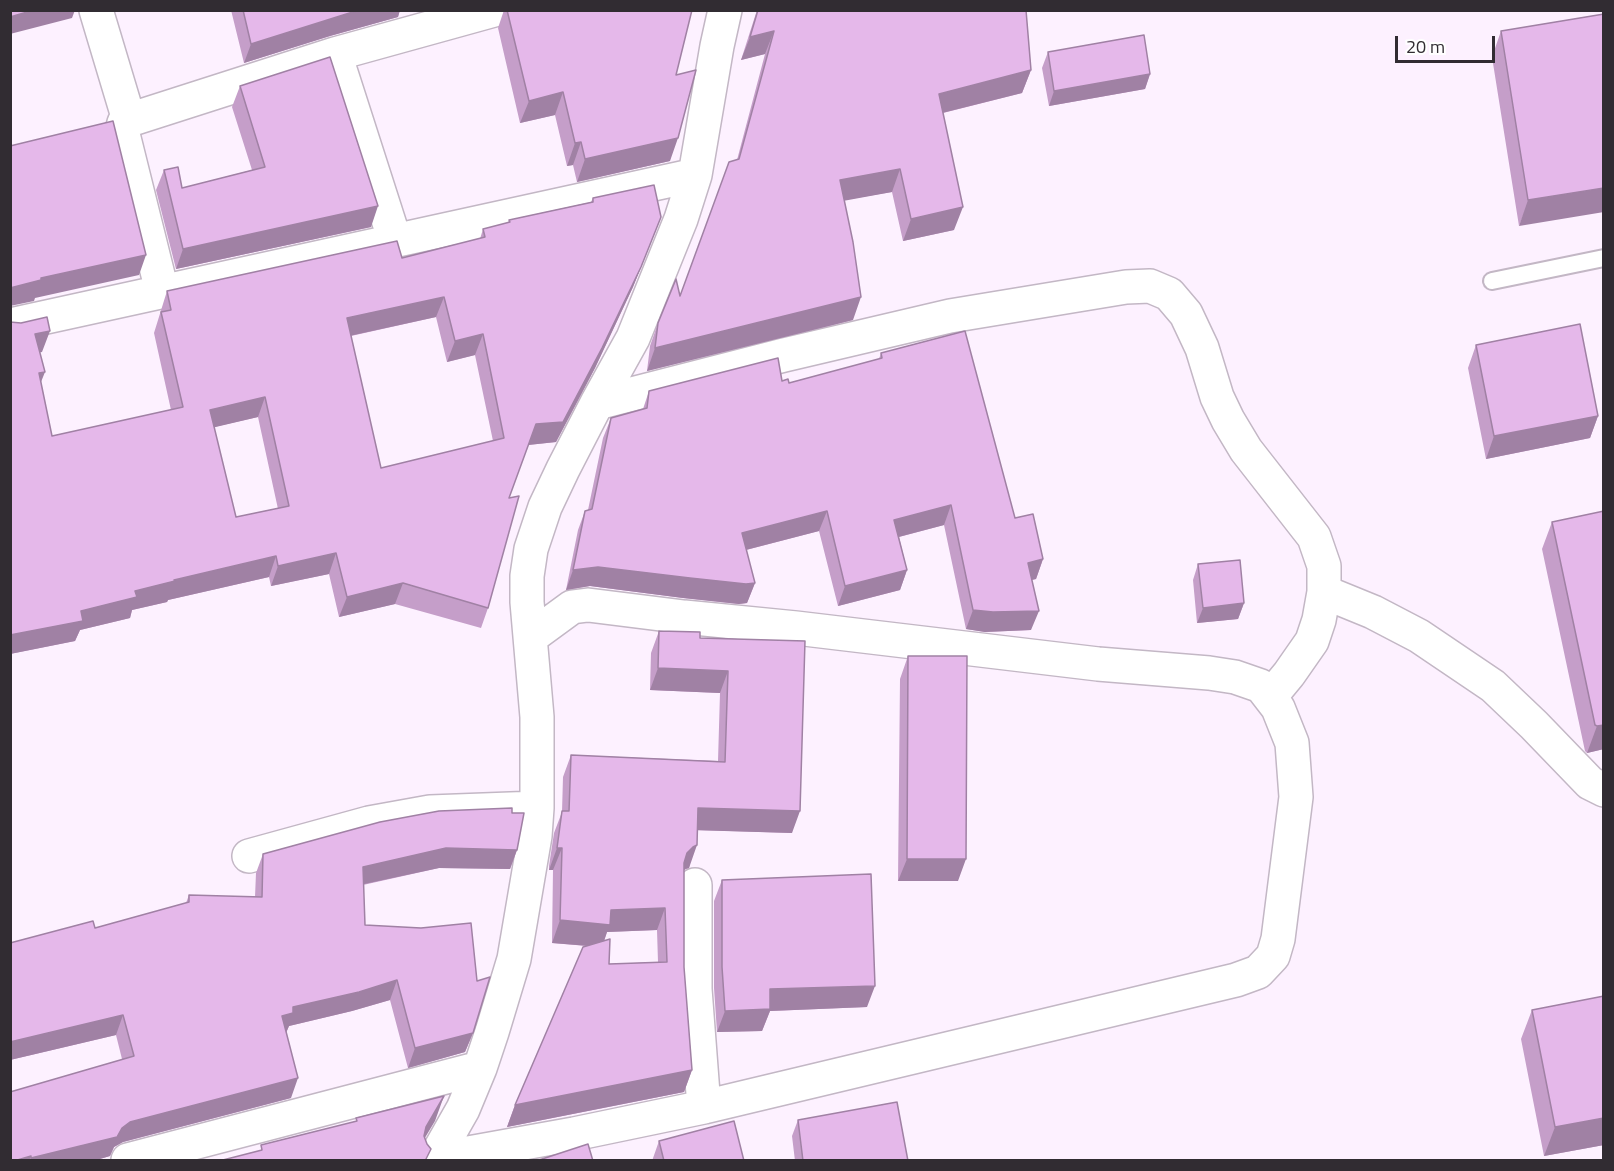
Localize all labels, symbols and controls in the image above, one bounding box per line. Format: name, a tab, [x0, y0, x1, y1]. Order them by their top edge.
scale bar	[1398, 24, 1498, 62]
text: 20 m	[1406, 33, 1445, 60]

